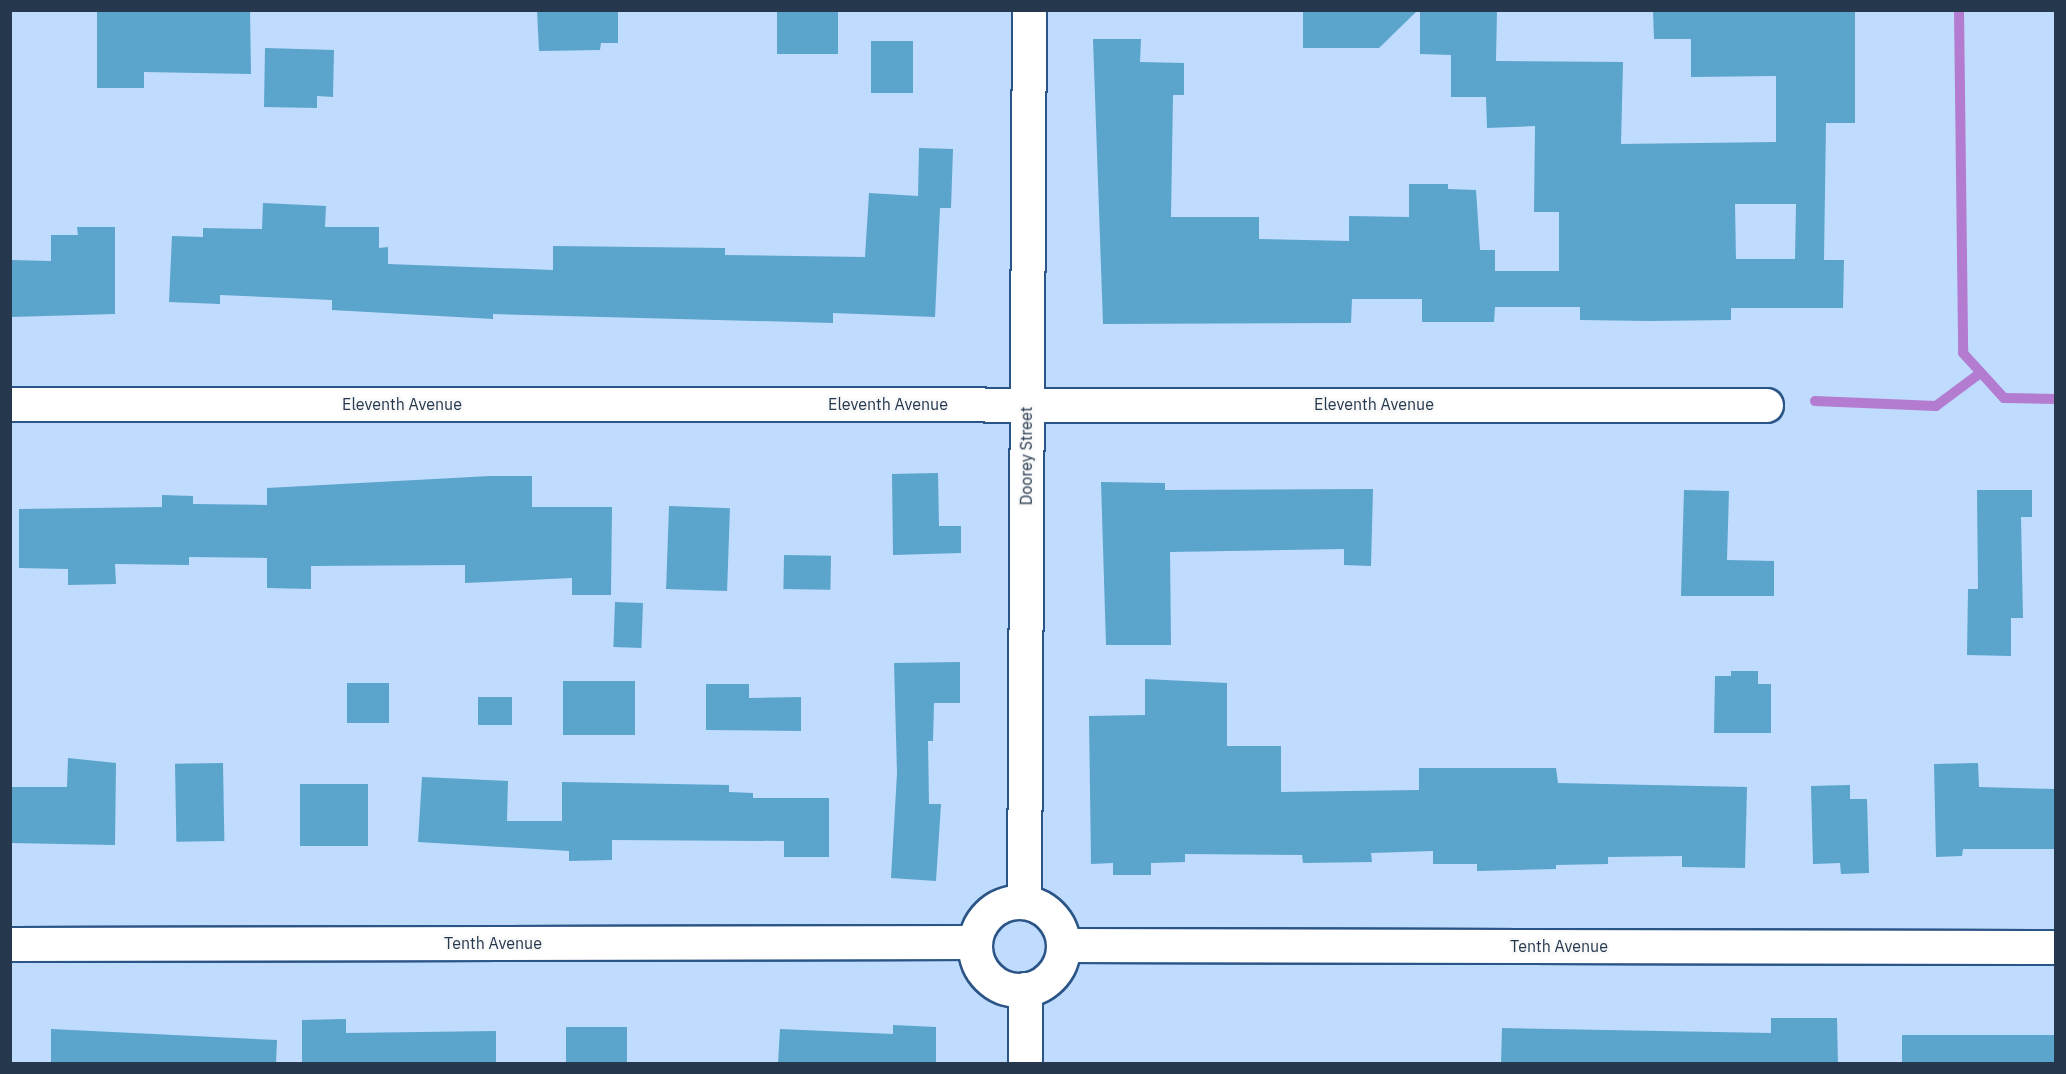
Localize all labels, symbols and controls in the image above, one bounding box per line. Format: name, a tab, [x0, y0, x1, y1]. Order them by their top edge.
street label: Eleventh Avenue	[342, 394, 462, 414]
street label: Eleventh Avenue	[828, 394, 948, 414]
street label: Eleventh Avenue	[1314, 394, 1434, 414]
street label: Doorey Street	[1016, 407, 1036, 505]
street label: Tenth Avenue	[444, 933, 542, 953]
street label: Tenth Avenue	[1510, 936, 1608, 956]

